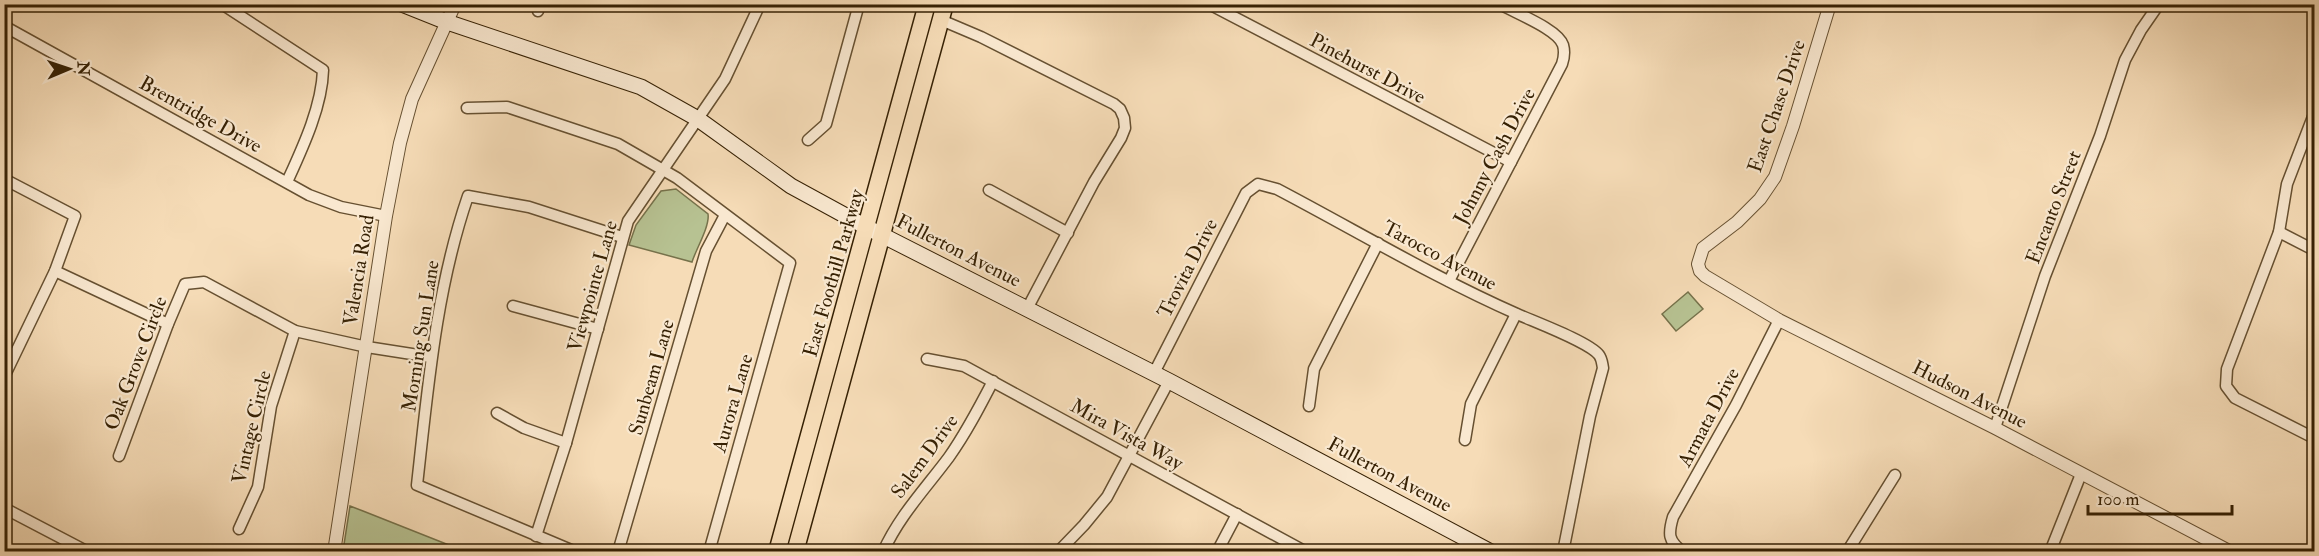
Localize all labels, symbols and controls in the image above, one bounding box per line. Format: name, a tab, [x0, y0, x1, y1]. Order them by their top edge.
street label: Pinehurst Drive	[1306, 28, 1430, 109]
street label: East Chase Drive	[1742, 36, 1811, 176]
north arrow	[39, 39, 99, 99]
text: N	[73, 60, 93, 77]
street label: Brentridge Drive	[135, 70, 266, 158]
street label: Johnny Cash Drive	[1447, 84, 1541, 230]
street label: Encanto Street	[2020, 146, 2087, 267]
street label: East Foothill Parkway	[798, 185, 870, 360]
street label: Fullerton Avenue	[892, 208, 1025, 293]
street label: Valencia Road	[337, 213, 380, 327]
street label: Trovita Drive	[1152, 214, 1223, 322]
street label: Tarocco Avenue	[1378, 215, 1501, 296]
street label: Viewpointe Lane	[562, 218, 624, 355]
street label: Morning Sun Lane	[396, 258, 445, 414]
street label: Oak Grove Circle	[98, 293, 173, 434]
street label: Sunbeam Lane	[623, 316, 680, 438]
street label: Aurora Lane	[706, 351, 758, 456]
street label: Hudson Avenue	[1908, 355, 2031, 434]
street label: Armata Drive	[1671, 363, 1745, 472]
street label: Vintage Circle	[226, 368, 277, 486]
street label: Mira Vista Way	[1066, 393, 1189, 476]
street label: Salem Drive	[885, 409, 963, 503]
street label: Fullerton Avenue	[1323, 431, 1456, 518]
scale bar	[2088, 478, 2232, 516]
text: 100 m	[2097, 488, 2140, 511]

